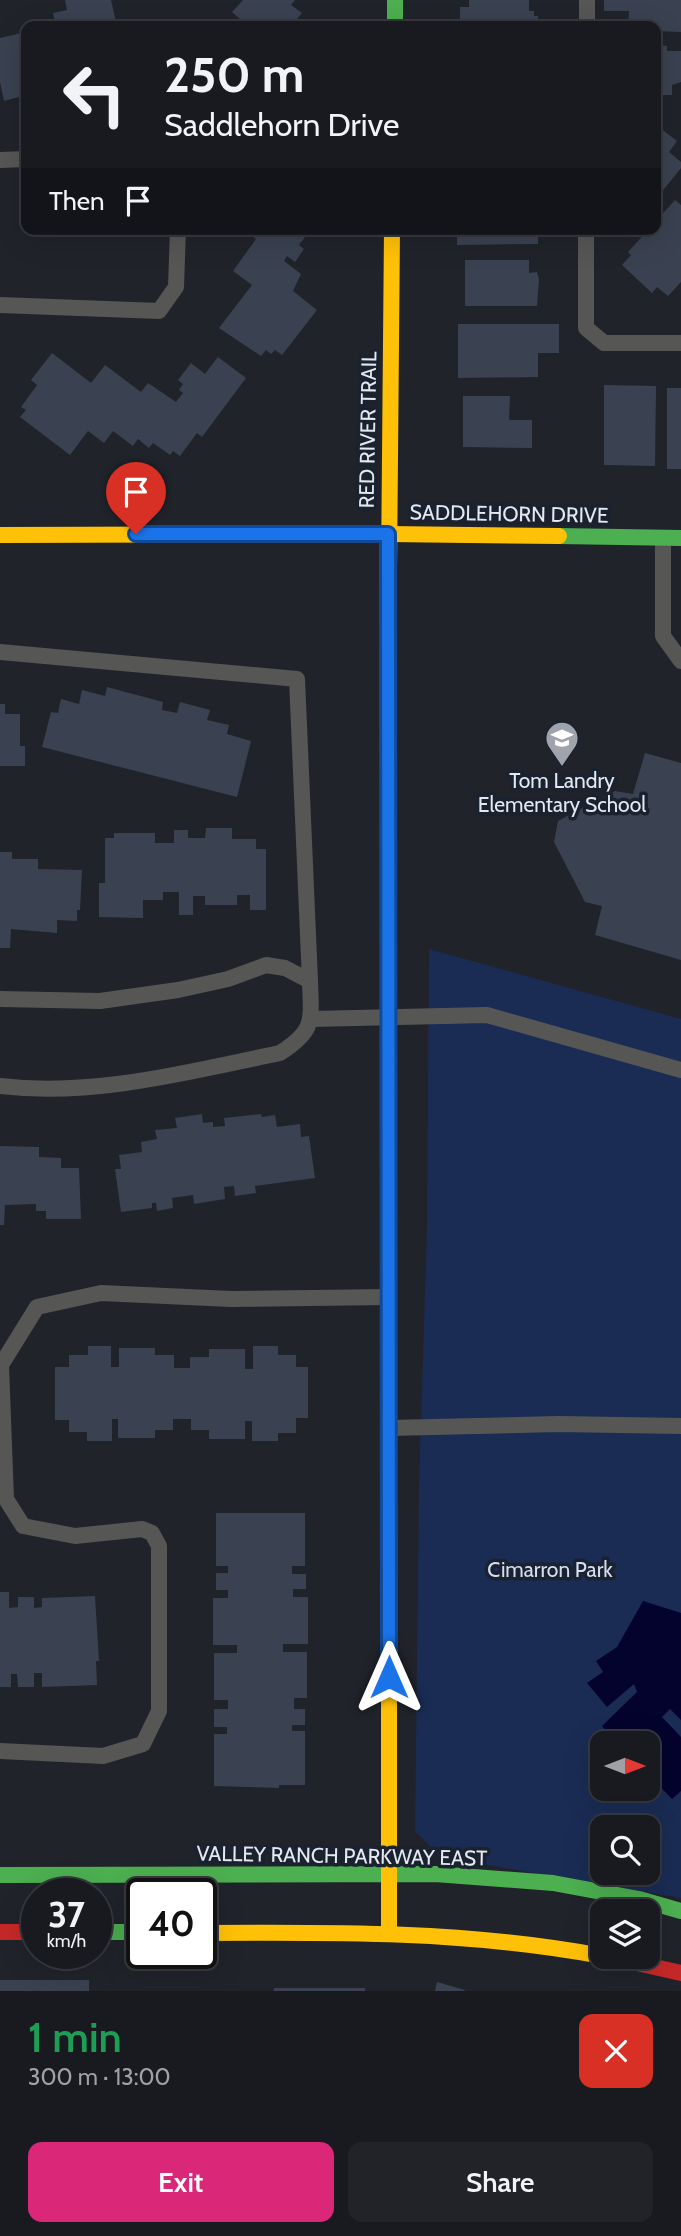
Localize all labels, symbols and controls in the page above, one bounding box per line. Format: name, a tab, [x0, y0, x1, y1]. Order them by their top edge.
text: 250 m	[164, 45, 304, 104]
icon: left	[49, 49, 140, 140]
text: Saddlehorn Drive	[164, 105, 399, 144]
icon: arrive	[119, 182, 157, 220]
text: Then	[49, 185, 105, 217]
street label: RED RIVER TRAIL	[354, 351, 381, 509]
pin	[106, 462, 166, 534]
icon: arrive	[117, 473, 155, 511]
street label: SADDLEHORN DRIVE	[409, 499, 609, 528]
school or university icon: Tom Landry Elementary School	[543, 719, 581, 768]
place label: Tom Landry Elementary School	[478, 768, 646, 817]
park label: Cimarron Park	[487, 1557, 613, 1582]
position arrow	[352, 1640, 426, 1714]
north arrow	[590, 1731, 660, 1801]
map controls	[590, 1731, 660, 1969]
button: search	[590, 1815, 660, 1885]
street label: VALLEY RANCH PARKWAY EAST	[196, 1840, 488, 1871]
speed limit sign: 40	[126, 1878, 217, 1969]
text: 37	[48, 1893, 85, 1936]
button: layers	[590, 1899, 660, 1969]
text: km/h	[47, 1930, 86, 1952]
text: 1 min	[28, 2011, 122, 2063]
button: close	[579, 2014, 653, 2088]
text: 300 m · 13:00	[28, 2063, 171, 2091]
button: Exit	[28, 2142, 334, 2222]
button: Share	[348, 2142, 653, 2222]

